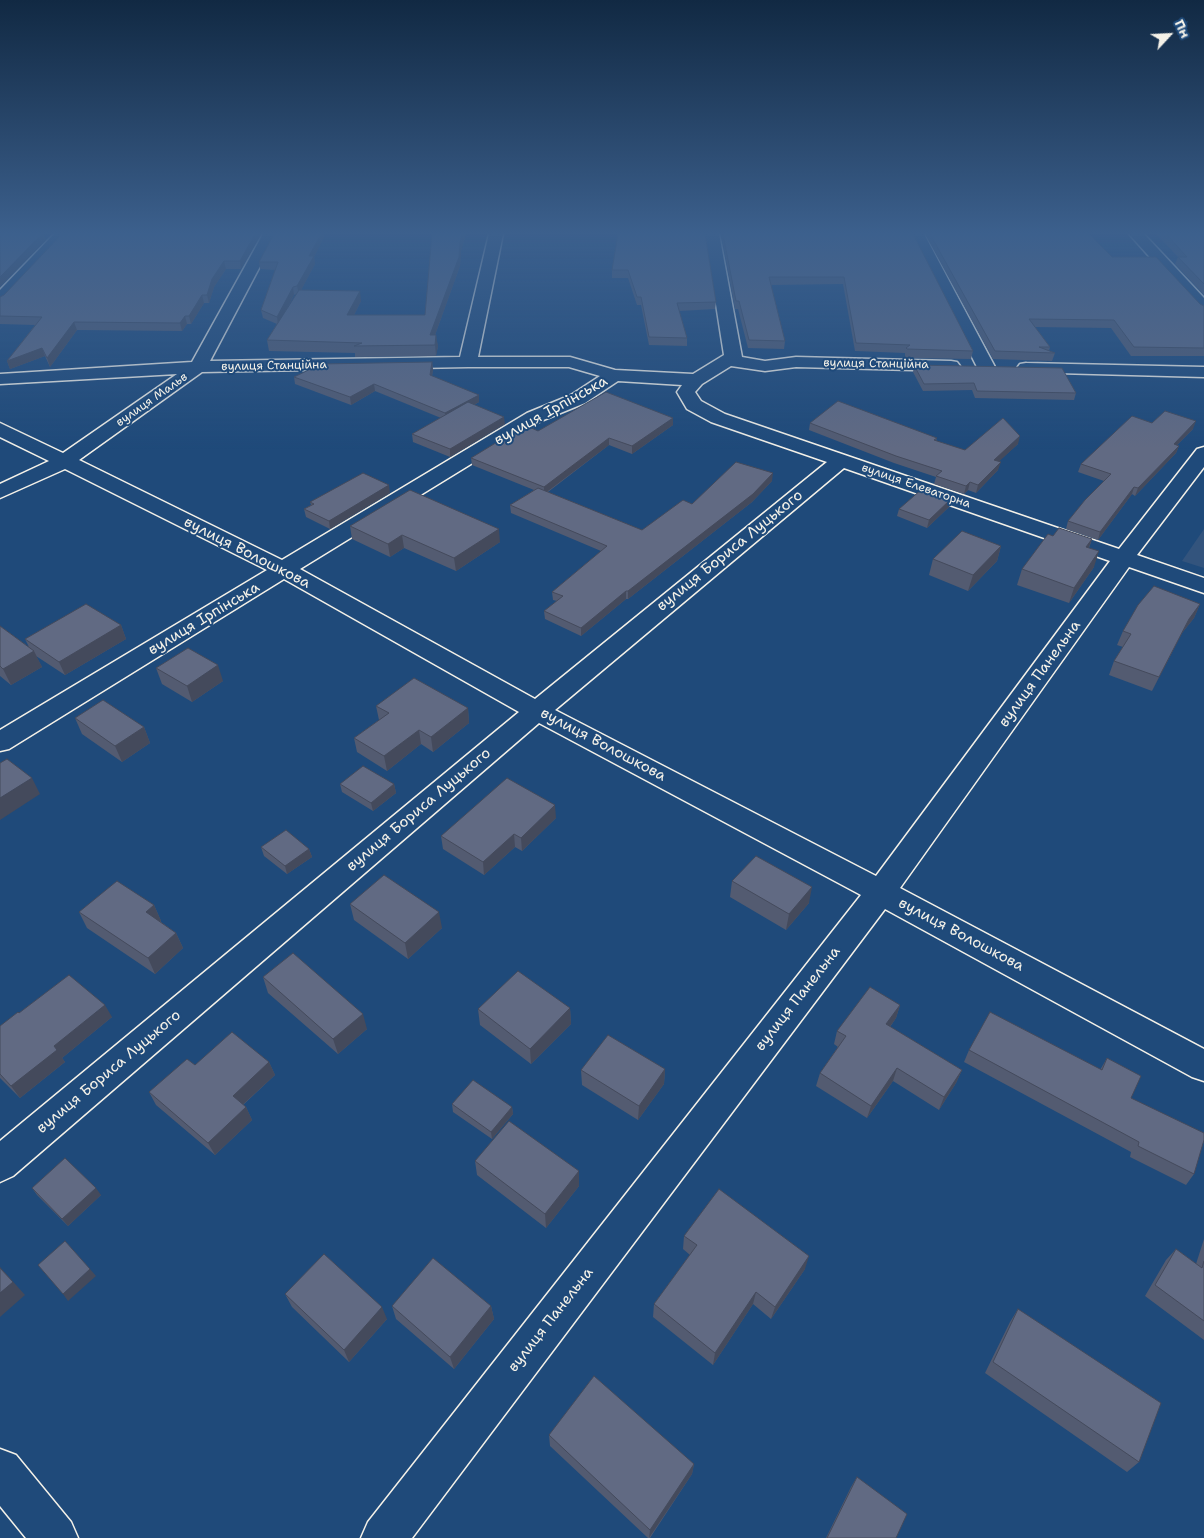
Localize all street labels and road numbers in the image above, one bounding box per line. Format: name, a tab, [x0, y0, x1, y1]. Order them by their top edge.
street label: вулиця Станційна	[823, 356, 929, 372]
street label: вулиця Станційна	[221, 358, 327, 374]
street label: вулиця Мальв	[113, 370, 191, 430]
street label: вулиця Ірпінська	[491, 372, 611, 450]
street label: вулиця Елеваторна	[860, 461, 972, 511]
street label: вулиця Бориса Луцького	[653, 487, 807, 615]
street label: вулиця Волошкова	[181, 513, 313, 593]
street label: вулиця Ірпінська	[145, 579, 263, 659]
street label: вулиця Панельна	[995, 617, 1085, 731]
street label: вулиця Волошкова	[537, 704, 669, 786]
street label: вулиця Бориса Луцького	[343, 744, 495, 876]
street label: вулиця Волошкова	[895, 894, 1027, 976]
street label: вулиця Панельна	[752, 943, 844, 1055]
street label: вулиця Бориса Луцького	[33, 1006, 185, 1138]
street label: вулиця Панельна	[505, 1264, 597, 1376]

